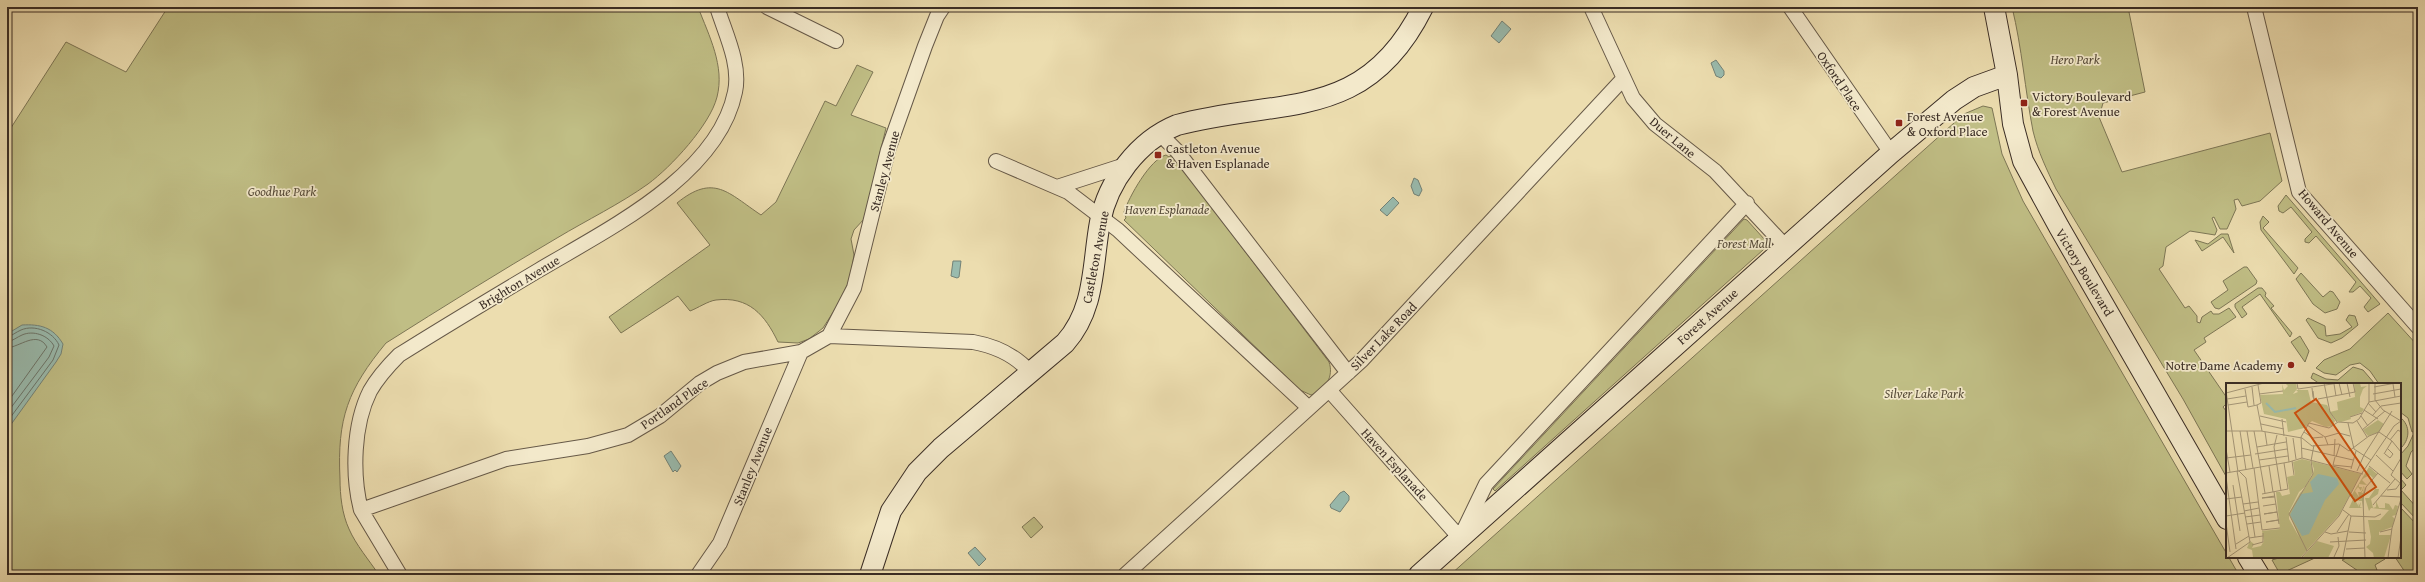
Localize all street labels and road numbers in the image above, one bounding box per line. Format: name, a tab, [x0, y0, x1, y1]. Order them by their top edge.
street label: Oxford Place	[1812, 47, 1867, 115]
street label: Duer Lane	[1645, 112, 1700, 162]
street label: Stanley Avenue	[865, 128, 904, 214]
street label: Howard Avenue	[2294, 185, 2363, 262]
street label: Castleton Avenue	[1077, 209, 1114, 305]
street label: Victory Boulevard	[2051, 225, 2118, 320]
street label: Brighton Avenue	[475, 251, 563, 314]
street label: Forest Avenue	[1673, 284, 1742, 349]
street label: Silver Lake Road	[1346, 298, 1421, 375]
street label: Portland Place	[636, 373, 712, 434]
street label: Stanley Avenue	[728, 424, 777, 508]
street label: Haven Esplanade	[1357, 424, 1432, 505]

